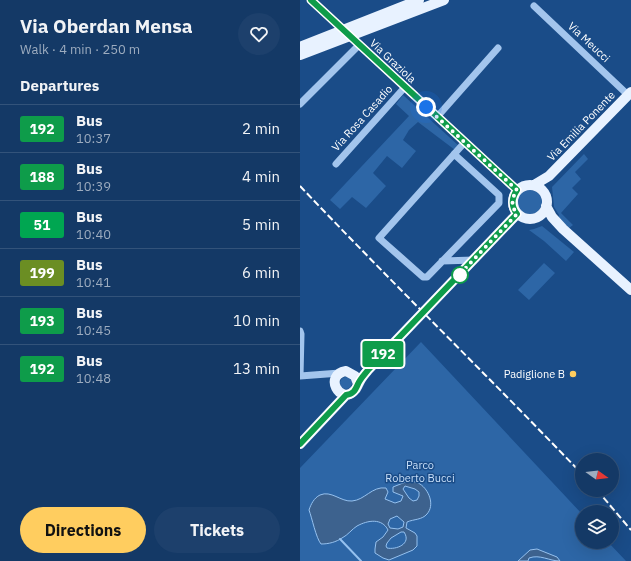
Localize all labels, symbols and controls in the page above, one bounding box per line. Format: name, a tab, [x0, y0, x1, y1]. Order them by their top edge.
button: heart	[238, 13, 280, 55]
text: Via Oberdan Mensa	[20, 14, 193, 38]
street label: Via Meucci	[565, 19, 613, 65]
street label: Via Graziola	[367, 36, 419, 86]
text: Walk · 4 min · 250 m	[20, 41, 140, 58]
text: Departures	[20, 76, 99, 95]
street label: Via Rosa Casadio	[329, 82, 395, 154]
street label: Via Emilia Ponente	[544, 88, 618, 164]
your location	[416, 97, 436, 117]
text: Bus	[76, 111, 103, 130]
text: 2 min	[242, 119, 280, 138]
text: 192	[29, 120, 55, 138]
text: 10:37	[76, 130, 111, 147]
text: Bus	[76, 159, 103, 178]
text: 4 min	[242, 167, 280, 186]
text: 188	[29, 168, 55, 186]
text: 10:39	[76, 178, 111, 195]
text: Bus	[76, 207, 103, 226]
text: 5 min	[242, 215, 280, 234]
text: 51	[34, 216, 50, 234]
text: 10:40	[76, 226, 111, 243]
text: Bus	[76, 255, 103, 274]
text: 6 min	[242, 263, 280, 282]
text: 199	[29, 264, 55, 282]
unlabelled marker	[451, 266, 469, 284]
text: 10:41	[76, 274, 111, 291]
text: Bus	[76, 303, 103, 322]
text: 10 min	[233, 311, 280, 330]
text: 193	[29, 312, 55, 330]
text: 10:45	[76, 322, 111, 339]
line badge: 192	[360, 341, 406, 367]
text: 192	[370, 345, 396, 363]
text: Bus	[76, 351, 103, 370]
text: 13 min	[233, 359, 280, 378]
text: 192	[29, 360, 55, 378]
place label: Padiglione B	[504, 367, 565, 381]
marker: Padiglione B	[568, 369, 578, 379]
text: 10:48	[76, 370, 111, 387]
north arrow	[575, 453, 619, 497]
map controls	[575, 453, 619, 549]
park label: Parco Roberto Bucci	[385, 458, 455, 485]
button: layers	[575, 505, 619, 549]
button: Directions	[20, 507, 146, 553]
button: Tickets	[154, 507, 280, 553]

